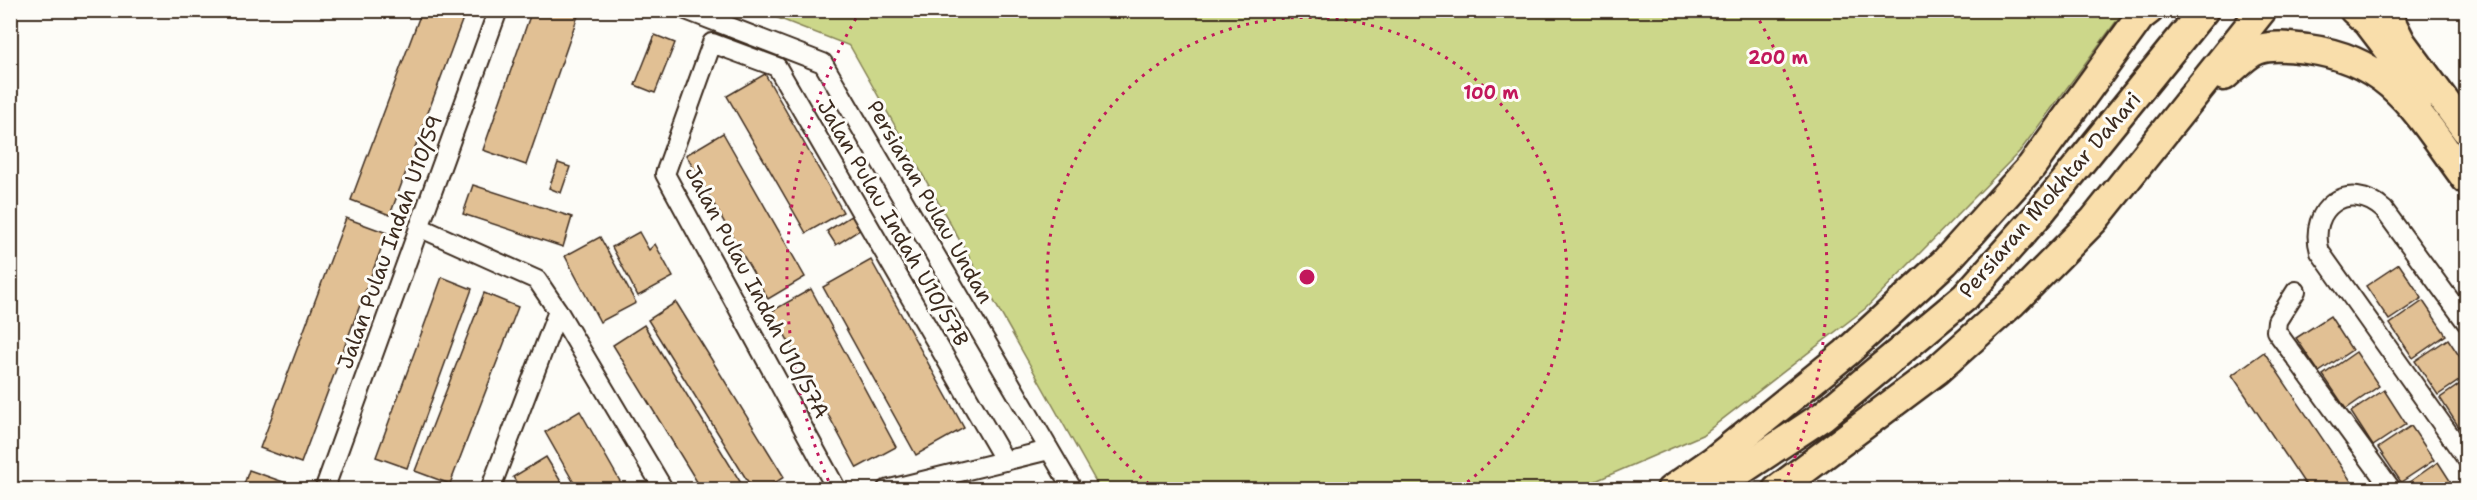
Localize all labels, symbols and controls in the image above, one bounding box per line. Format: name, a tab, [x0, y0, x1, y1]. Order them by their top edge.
text: 200 m	[1748, 46, 1809, 70]
text: 100 m	[1463, 81, 1519, 105]
street label: Persiaran Mokhtar Dahari	[1953, 86, 2147, 304]
street label: Jalan Pulau Indah U10/57B	[811, 94, 975, 352]
street label: Persiaran Pulau Undan	[860, 95, 1000, 309]
street label: Jalan Pulau Indah U10/59	[331, 111, 449, 373]
street label: Jalan Pulau Indah U10/57A	[678, 161, 836, 423]
centre of rings	[1297, 267, 1317, 287]

